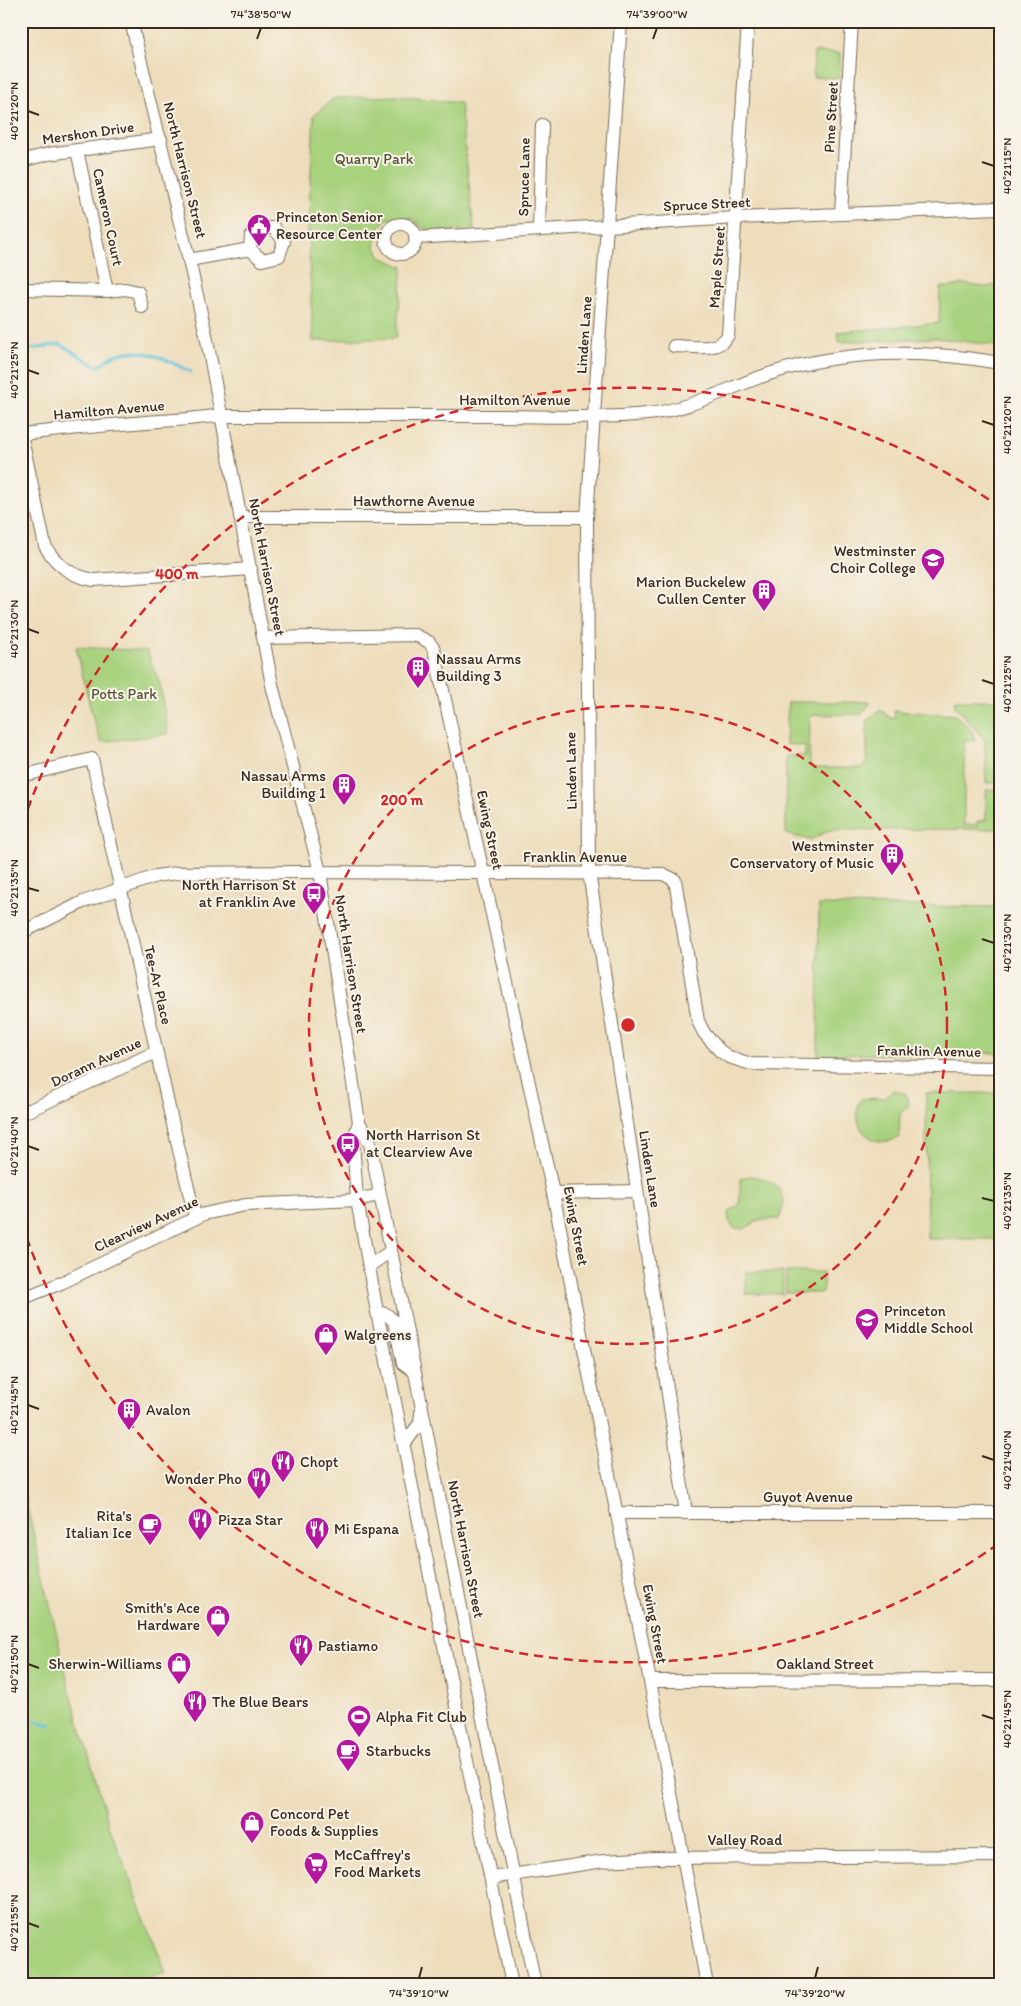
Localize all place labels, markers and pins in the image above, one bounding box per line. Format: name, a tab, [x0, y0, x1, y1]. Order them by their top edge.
place label: Princeton Senior Resource Center	[276, 208, 383, 243]
public building icon: Princeton Senior Resource Center	[246, 213, 272, 247]
place label: Westminster Choir College	[830, 542, 916, 577]
school or university icon: Westminster Choir College	[920, 547, 946, 581]
place label: Marion Buckelew Cullen Center	[636, 573, 746, 608]
building icon: Marion Buckelew Cullen Center	[751, 578, 777, 612]
place label: Nassau Arms Building 3	[436, 650, 522, 685]
building icon: Nassau Arms Building 3	[405, 655, 431, 689]
place label: Nassau Arms Building 1	[241, 767, 326, 802]
building icon: Nassau Arms Building 1	[331, 772, 357, 806]
place label: Westminster Conservatory of Music	[730, 837, 874, 872]
building icon: Westminster Conservatory of Music	[879, 842, 905, 876]
place label: North Harrison St at Franklin Ave	[182, 876, 296, 911]
bus stop icon: North Harrison St at Franklin Ave	[301, 881, 327, 915]
centre of rings	[619, 1016, 637, 1034]
place label: North Harrison St at Clearview Ave	[366, 1126, 481, 1161]
bus stop icon: North Harrison St at Clearview Ave	[335, 1131, 361, 1165]
place label: Princeton Middle School	[884, 1302, 974, 1337]
school or university icon: Princeton Middle School	[854, 1307, 880, 1341]
shop icon: Walgreens	[313, 1322, 339, 1356]
place label: Walgreens	[344, 1326, 412, 1344]
building icon: Avalon	[116, 1397, 142, 1431]
place label: Avalon	[146, 1401, 191, 1419]
restaurant icon: Chopt	[270, 1449, 296, 1483]
place label: Chopt	[300, 1453, 339, 1471]
restaurant icon: Wonder Pho	[246, 1466, 272, 1500]
place label: Wonder Pho	[165, 1470, 242, 1488]
place label: Rita's Italian Ice	[65, 1507, 132, 1542]
restaurant icon: Pizza Star	[187, 1507, 213, 1541]
place label: Pizza Star	[218, 1511, 283, 1529]
cafe icon: Rita's Italian Ice	[137, 1512, 163, 1546]
restaurant icon: Mi Espana	[304, 1516, 330, 1550]
place label: Mi Espana	[334, 1520, 399, 1538]
place label: Smith's Ace Hardware	[125, 1599, 200, 1634]
shop icon: Smith's Ace Hardware	[205, 1604, 231, 1638]
restaurant icon: Pastiamo	[288, 1633, 314, 1667]
place label: Pastiamo	[318, 1637, 378, 1655]
shop icon: Sherwin-Williams	[166, 1651, 192, 1685]
place label: Sherwin-Williams	[49, 1655, 162, 1673]
restaurant icon: The Blue Bears	[182, 1689, 208, 1723]
place label: The Blue Bears	[212, 1693, 309, 1711]
sports icon: Alpha Fit Club	[346, 1704, 372, 1738]
place label: Alpha Fit Club	[376, 1708, 467, 1726]
cafe icon: Starbucks	[335, 1738, 361, 1772]
place label: Starbucks	[366, 1742, 431, 1760]
place label: Concord Pet Foods & Supplies	[270, 1805, 379, 1840]
shop icon: Concord Pet Foods & Supplies	[239, 1810, 265, 1844]
place label: McCaffrey's Food Markets	[334, 1846, 421, 1881]
supermarket icon: McCaffrey's Food Markets	[303, 1851, 329, 1885]

